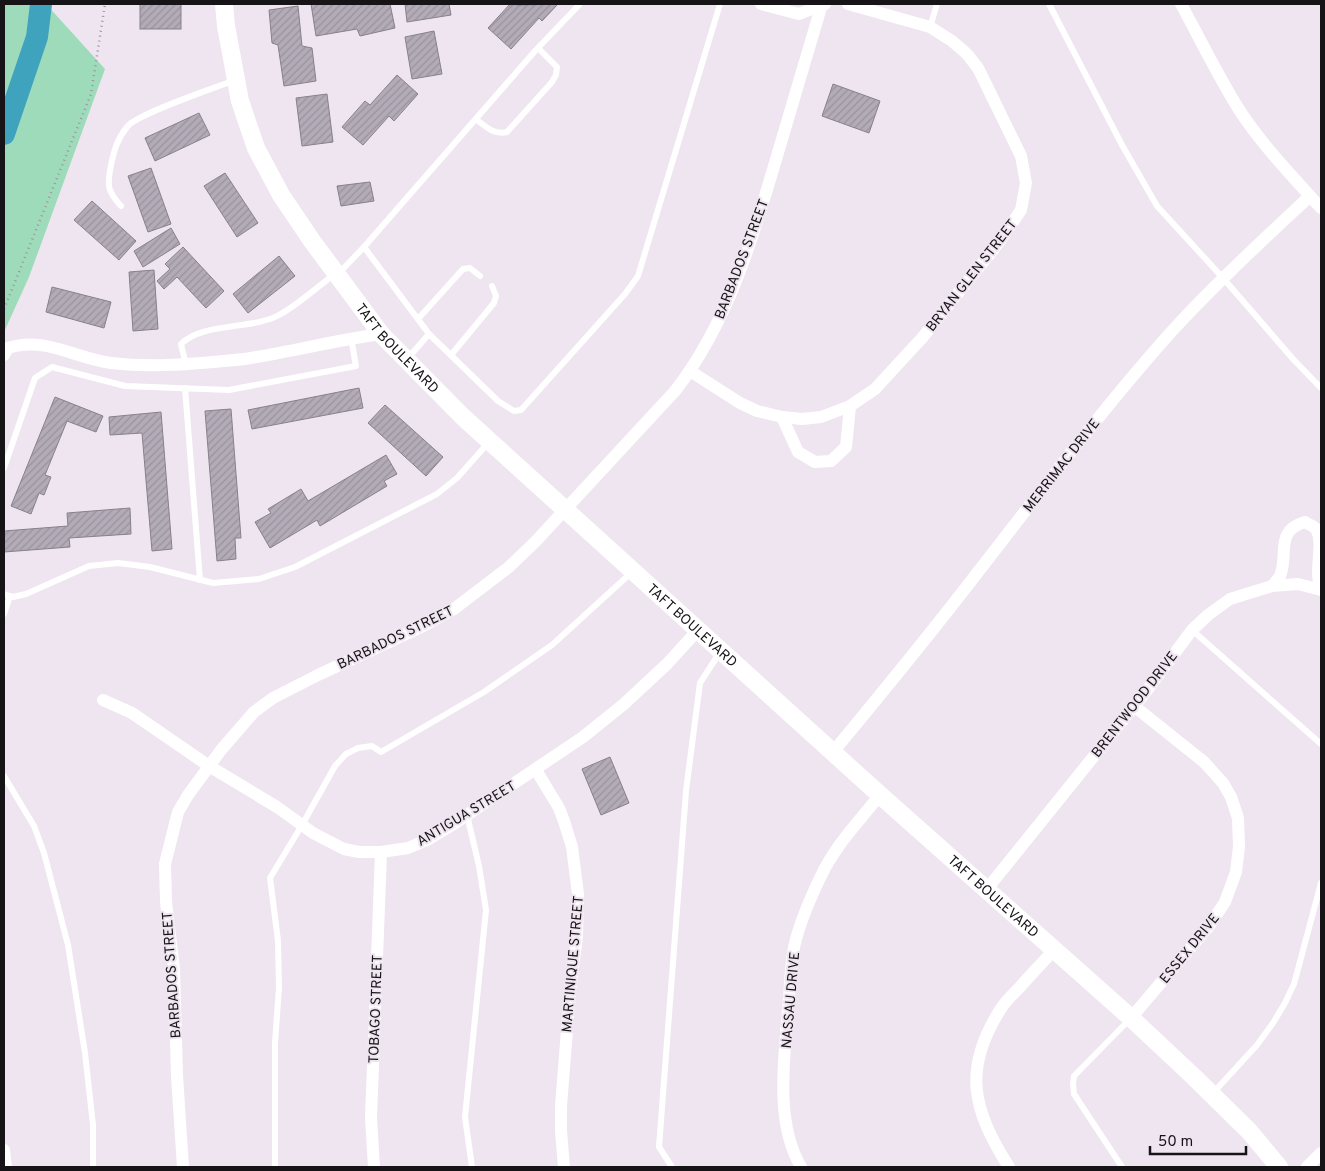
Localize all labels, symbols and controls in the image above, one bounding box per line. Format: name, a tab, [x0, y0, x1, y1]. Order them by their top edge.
street label: BARBADOS STREET	[712, 197, 773, 322]
street label: BRYAN GLEN STREET	[923, 216, 1021, 335]
street label: TAFT BOULEVARD	[351, 301, 442, 397]
street label: MERRIMAC DRIVE	[1020, 416, 1104, 516]
street label: TAFT BOULEVARD	[643, 581, 740, 671]
street label: BARBADOS STREET	[335, 603, 457, 674]
street label: BRENTWOOD DRIVE	[1089, 649, 1182, 761]
street label: ANTIGUA STREET	[414, 778, 519, 851]
street label: TAFT BOULEVARD	[944, 852, 1042, 942]
street label: MARTINIQUE STREET	[559, 895, 588, 1033]
street label: ESSEX DRIVE	[1157, 910, 1224, 987]
street label: BARBADOS STREET	[160, 911, 185, 1039]
street label: NASSAU DRIVE	[779, 951, 804, 1049]
street label: TOBAGO STREET	[366, 954, 387, 1064]
scale bar	[1150, 1124, 1246, 1156]
text: 50 m	[1158, 1133, 1193, 1152]

